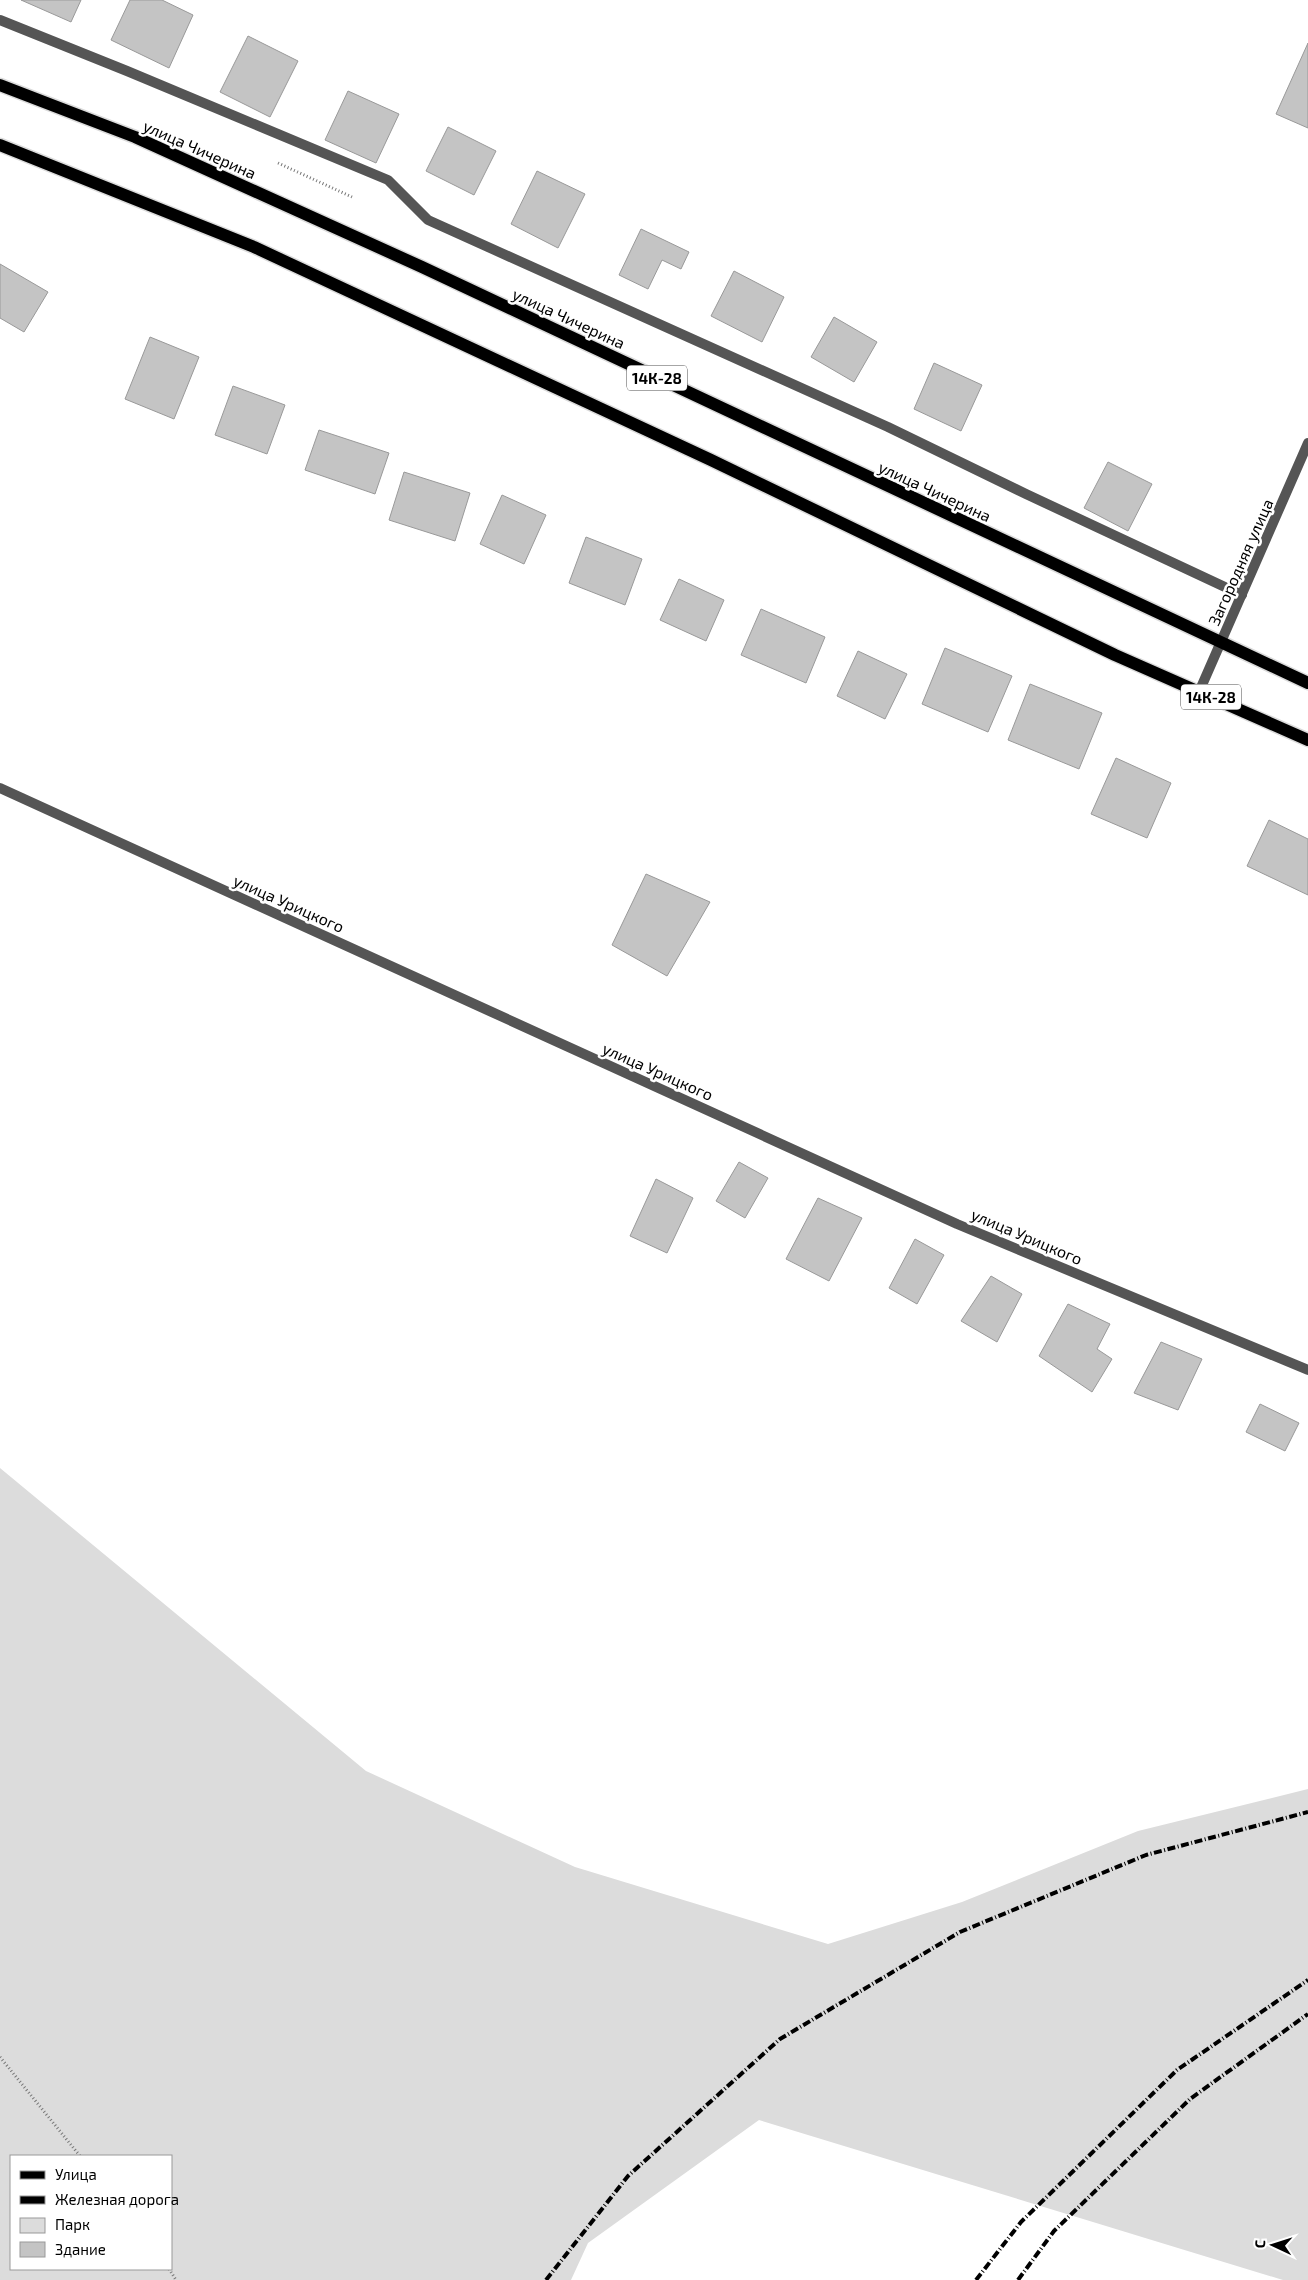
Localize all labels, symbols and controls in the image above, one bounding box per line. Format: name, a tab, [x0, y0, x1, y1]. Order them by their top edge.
street label: улица Чичерина	[140, 116, 259, 183]
street label: улица Чичерина	[509, 284, 628, 353]
road number: 14К-28	[627, 366, 687, 390]
street label: улица Чичерина	[875, 457, 994, 526]
street label: Загородняя улица	[1204, 496, 1277, 629]
road number: 14К-28	[1181, 684, 1241, 710]
street label: улица Урицкого	[230, 870, 347, 937]
street label: улица Урицкого	[599, 1038, 716, 1105]
street label: улица Урицкого	[968, 1204, 1086, 1269]
legend	[10, 2155, 172, 2270]
text: Улица	[55, 2165, 97, 2183]
text: Железная дорога	[55, 2190, 179, 2208]
text: Парк	[55, 2215, 90, 2233]
north arrow	[1248, 2220, 1298, 2270]
text: С	[1251, 2239, 1268, 2249]
text: Здание	[55, 2240, 106, 2258]

